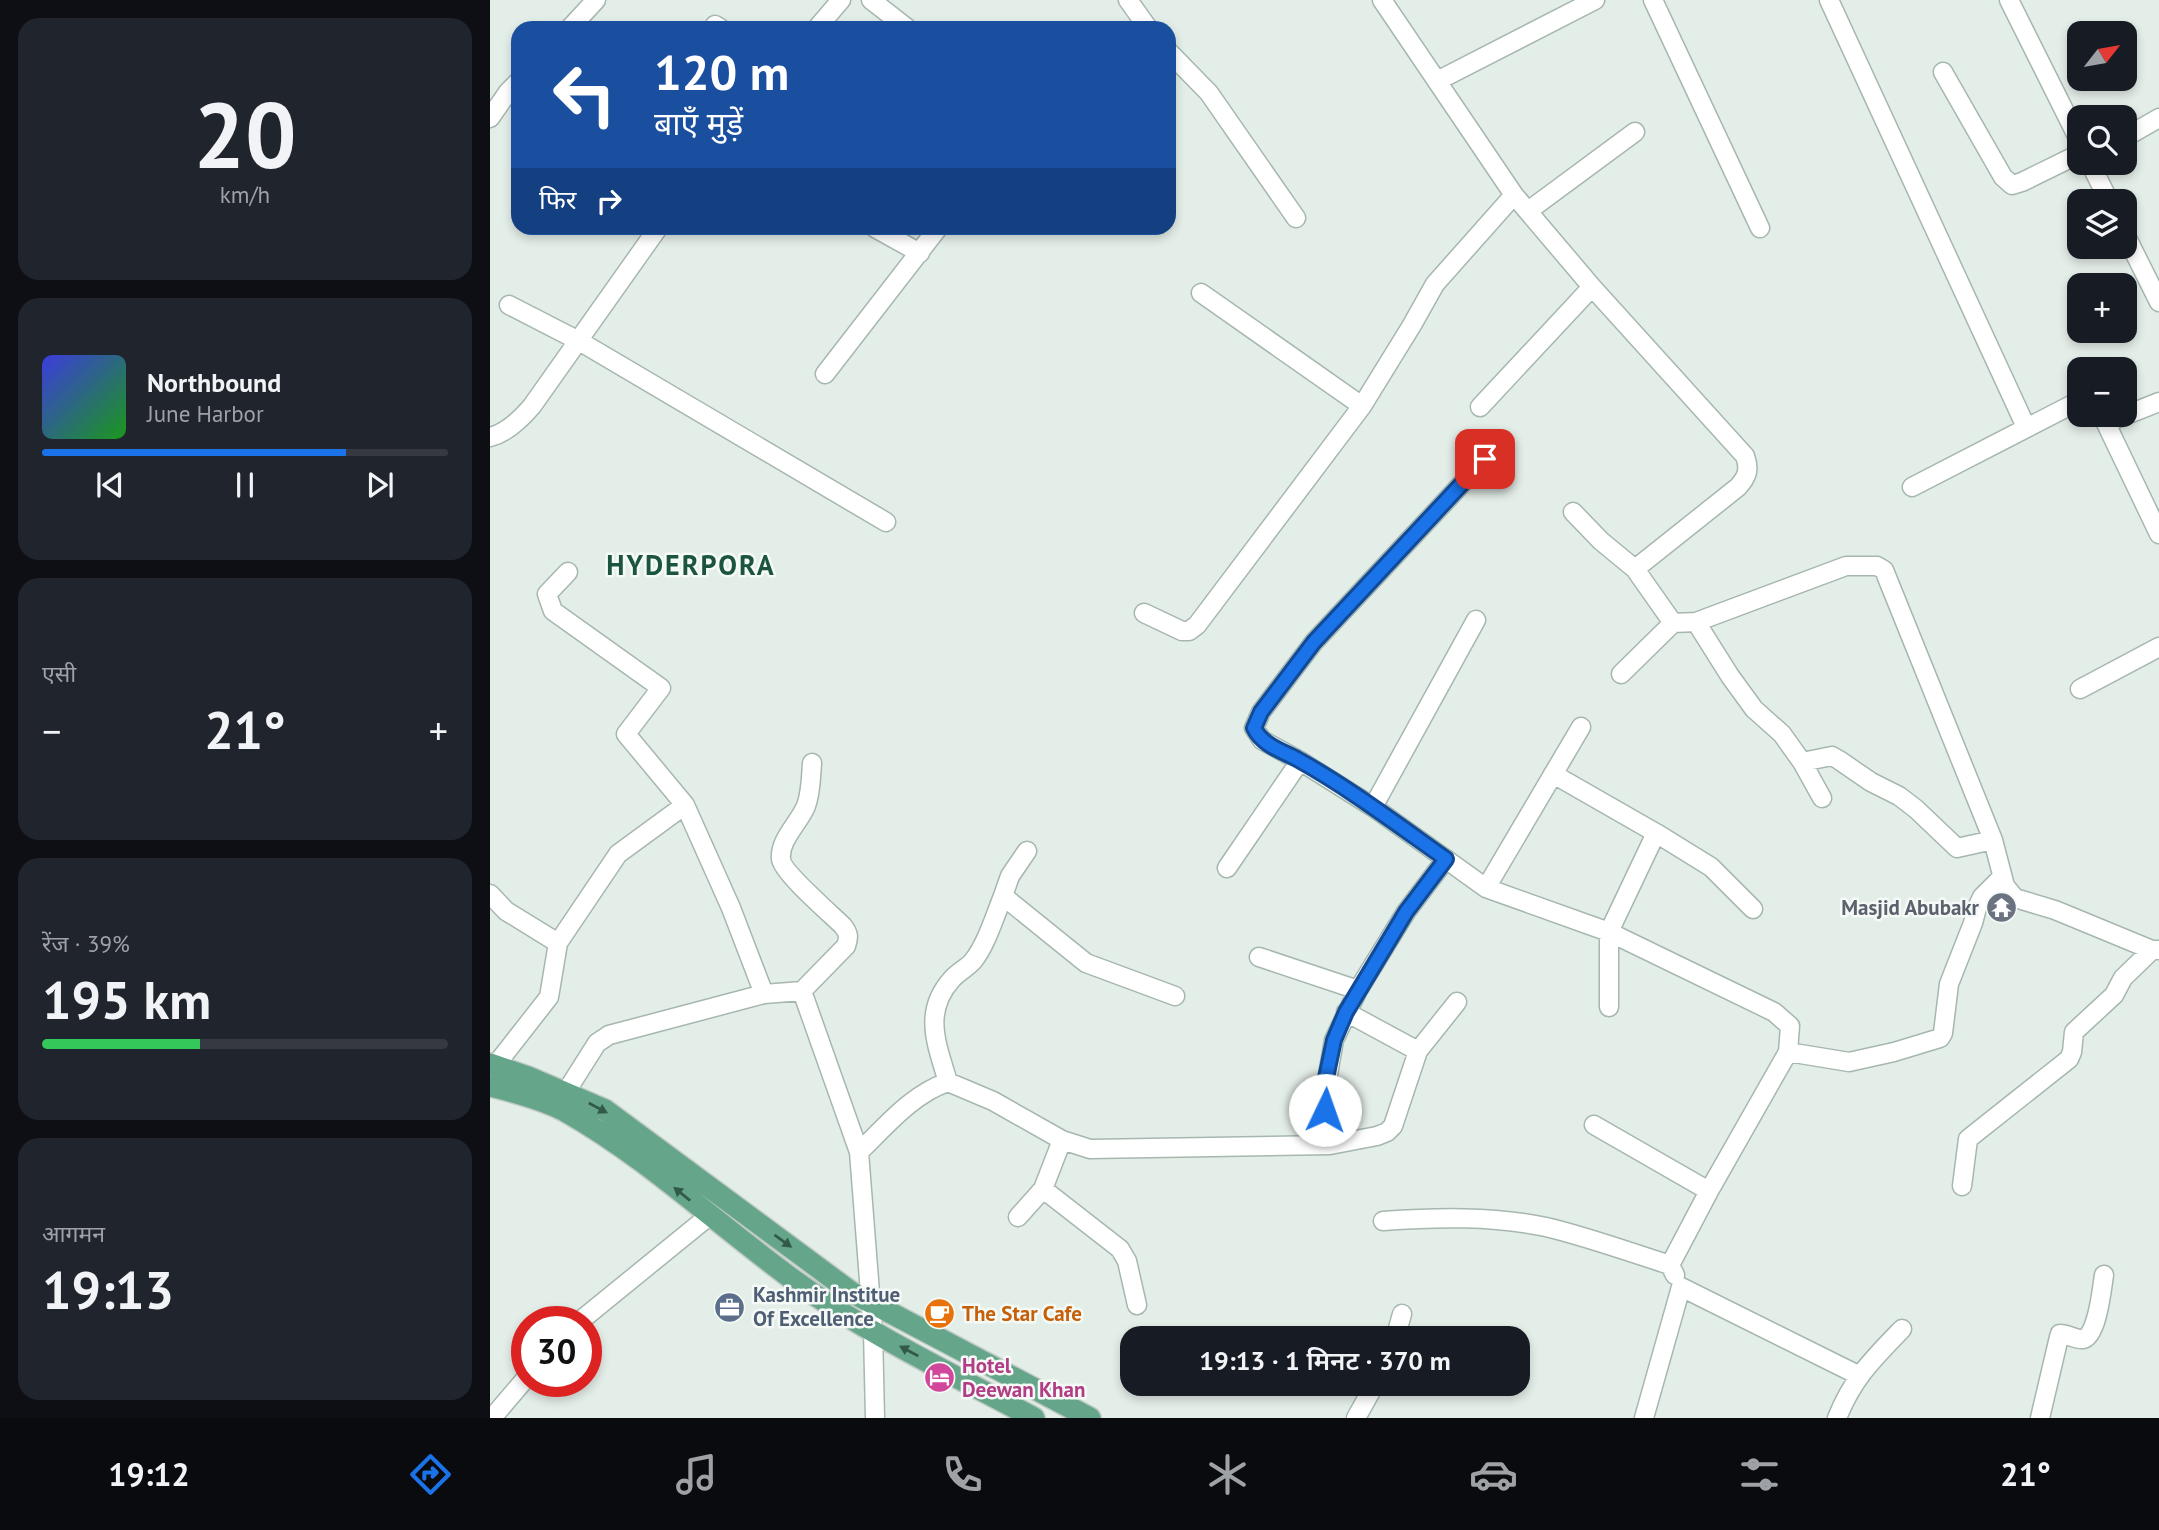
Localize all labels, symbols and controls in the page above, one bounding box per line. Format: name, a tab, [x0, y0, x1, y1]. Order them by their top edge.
north arrow	[2067, 21, 2137, 91]
map controls	[2067, 21, 2137, 427]
text: 120 m	[654, 40, 789, 104]
icon: left	[539, 49, 630, 140]
text: 20	[193, 75, 297, 193]
text: बाएँ मुड़ें	[654, 102, 743, 144]
button: search	[2067, 105, 2137, 175]
text: km/h	[220, 180, 270, 209]
icon: right	[590, 182, 628, 220]
text: फिर	[539, 183, 576, 216]
button: layers	[2067, 189, 2137, 259]
button: +	[2067, 273, 2137, 343]
button: −	[2067, 357, 2137, 427]
text: Northbound	[147, 366, 281, 399]
text: June Harbor	[147, 399, 264, 428]
pin	[1455, 429, 1515, 489]
icon: arrive	[1466, 440, 1504, 478]
icon: previous	[91, 466, 129, 504]
icon: pause	[226, 466, 264, 504]
icon: next	[361, 466, 399, 504]
district label: HYDERPORA	[606, 546, 776, 583]
text: एसी	[42, 659, 76, 688]
text: 21°	[204, 696, 286, 763]
text: −	[42, 706, 61, 755]
text: +	[429, 706, 448, 755]
temple icon: Masjid Abubakr	[1985, 891, 2019, 925]
place label: Masjid Abubakr	[1841, 894, 1980, 921]
text: रेंज · 39%	[42, 929, 130, 958]
text: 195 km	[42, 966, 211, 1033]
position arrow	[1288, 1073, 1362, 1147]
one-way arrow	[589, 1102, 608, 1114]
one-way arrow	[674, 1187, 691, 1202]
text: आगमन	[42, 1219, 105, 1248]
one-way arrow	[773, 1234, 791, 1249]
text: 19:13	[42, 1256, 174, 1323]
place label: Kashmir Institue Of Excellence	[753, 1281, 900, 1332]
office icon: Kashmir Institue Of Excellence	[713, 1290, 747, 1324]
cafe icon: The Star Cafe	[922, 1297, 956, 1331]
place label: The Star Cafe	[962, 1300, 1082, 1327]
speed limit sign: 30	[511, 1306, 602, 1397]
text: 19:13 · 1 मिनट · 370 m	[1199, 1344, 1451, 1377]
one-way arrow	[900, 1345, 919, 1357]
place label: Hotel Deewan Khan	[962, 1352, 1085, 1403]
hotel icon: Hotel Deewan Khan	[922, 1361, 956, 1395]
icon: directions	[406, 1450, 455, 1499]
icon: music	[672, 1450, 721, 1499]
icon: phone	[938, 1450, 987, 1499]
icon: climate	[1203, 1450, 1252, 1499]
icon: car	[1469, 1450, 1518, 1499]
icon: filters	[1735, 1450, 1784, 1499]
text: 19:12	[108, 1453, 190, 1495]
text: 21°	[2000, 1453, 2051, 1495]

